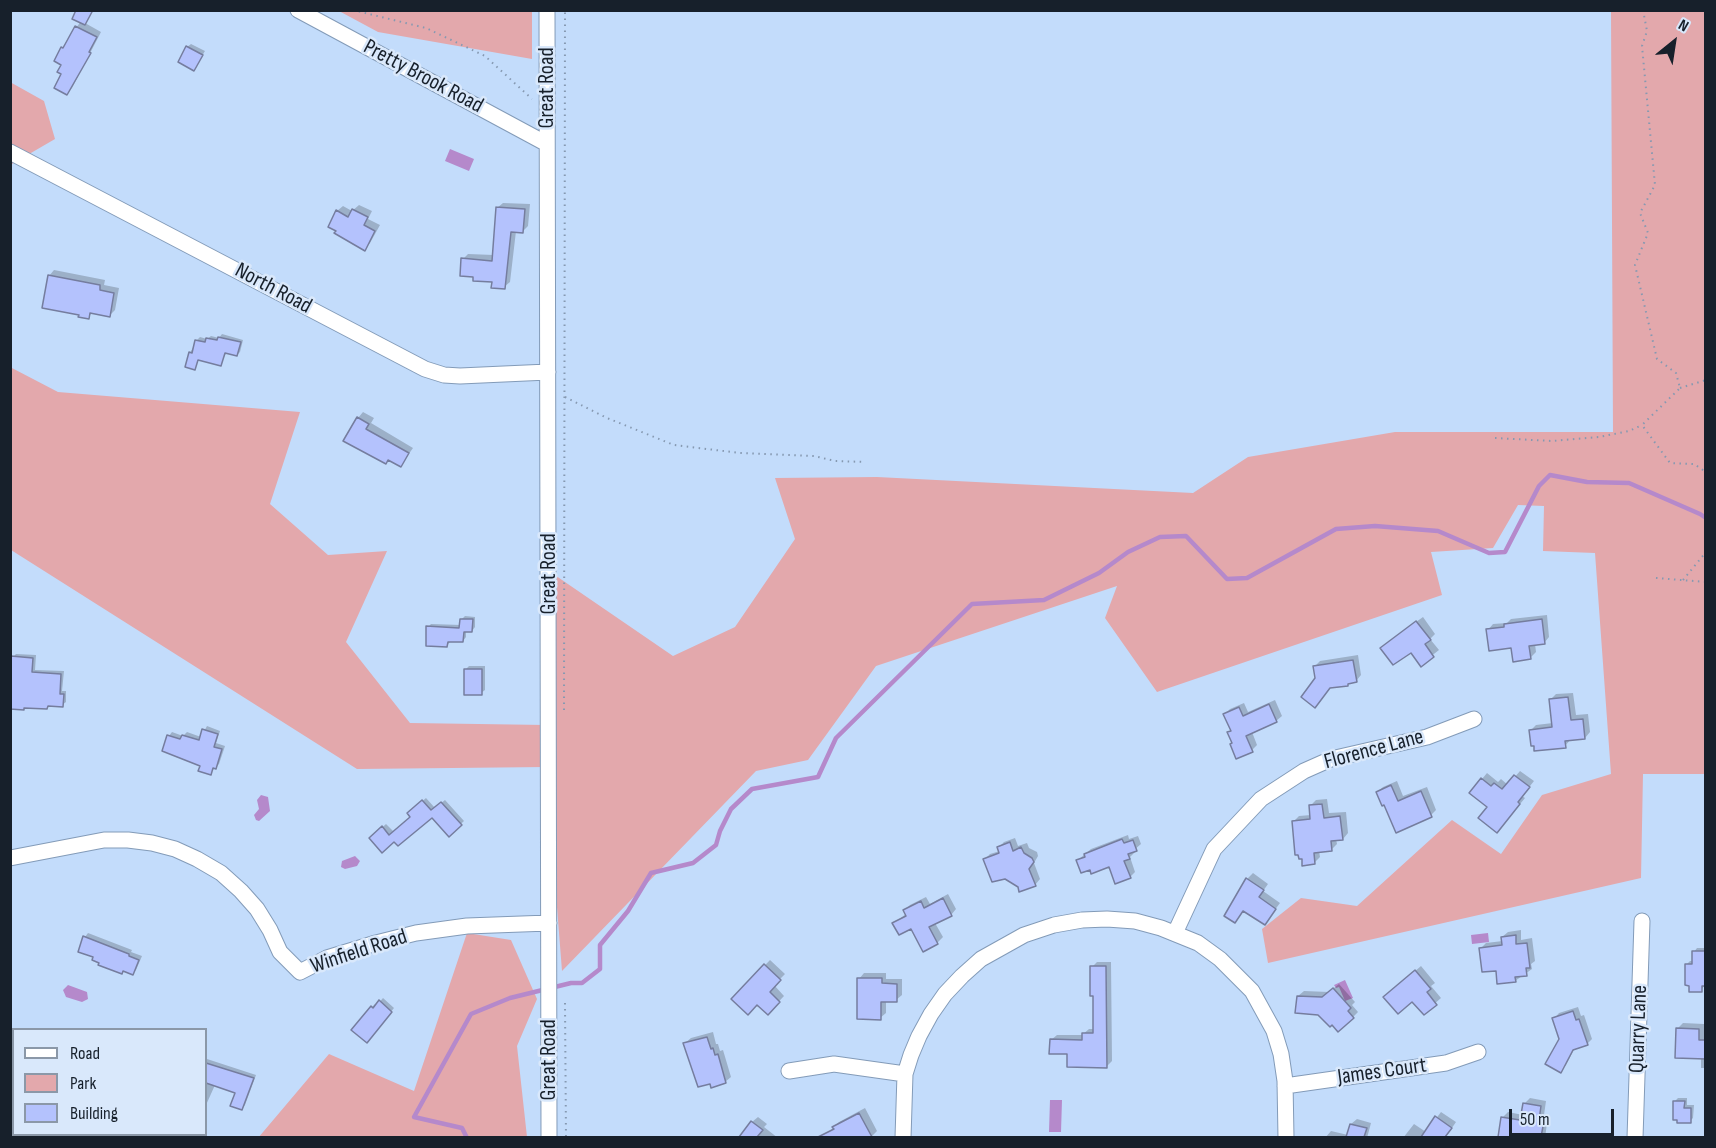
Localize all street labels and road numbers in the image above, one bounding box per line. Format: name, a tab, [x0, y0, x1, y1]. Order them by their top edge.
street label: Pretty Brook Road	[359, 34, 487, 120]
street label: Great Road	[534, 47, 560, 129]
street label: North Road	[230, 258, 316, 320]
street label: Great Road	[536, 533, 562, 615]
street label: Florence Lane	[1321, 724, 1427, 776]
street label: Winfield Road	[308, 924, 410, 980]
street label: Quarry Lane	[1624, 984, 1654, 1074]
street label: Great Road	[536, 1019, 562, 1101]
street label: James Court	[1336, 1053, 1428, 1091]

